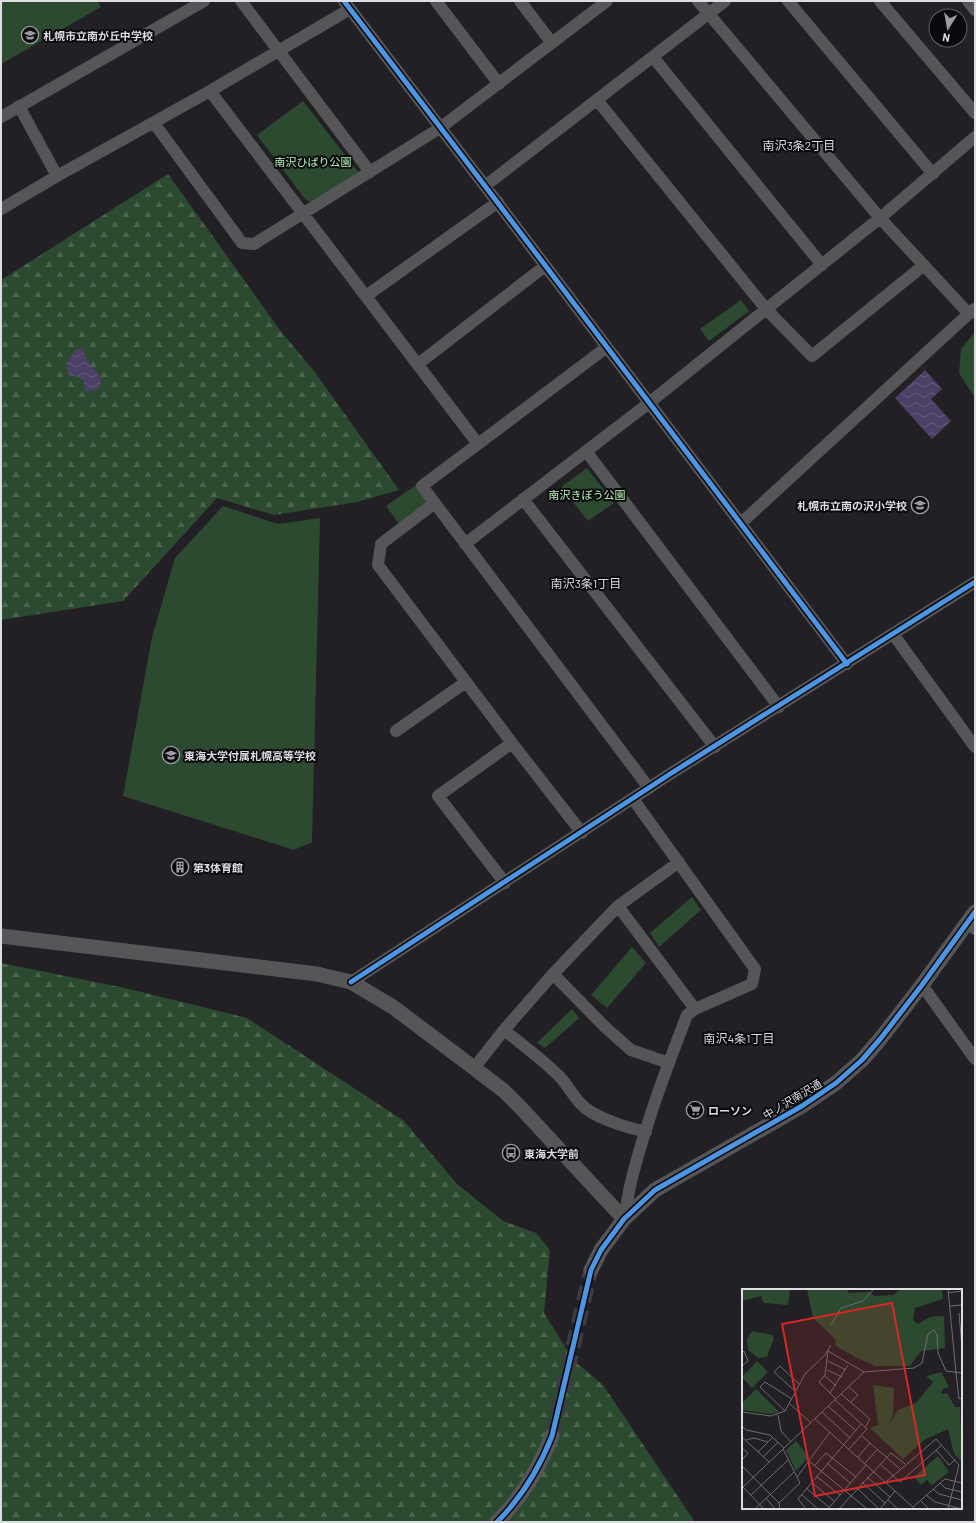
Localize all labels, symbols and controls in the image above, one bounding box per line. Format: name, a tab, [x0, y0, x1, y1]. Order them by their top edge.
north arrow	[928, 8, 968, 48]
school or university icon: 札幌市立南が丘中学校	[20, 25, 40, 45]
place label: 札幌市立南が丘中学校	[43, 29, 153, 42]
text: N	[941, 31, 951, 45]
district label: 南沢3条2丁目	[763, 138, 835, 152]
park label: 南沢ひばり公園	[275, 155, 352, 168]
park label: 南沢きぼう公園	[549, 488, 626, 501]
school or university icon: 札幌市立南の沢小学校	[910, 495, 930, 515]
place label: 札幌市立南の沢小学校	[797, 499, 907, 512]
district label: 南沢3条1丁目	[551, 576, 621, 590]
school or university icon: 東海大学付属札幌高等学校	[161, 745, 181, 765]
place label: 東海大学付属札幌高等学校	[184, 749, 316, 762]
building icon: 第3体育館	[170, 857, 190, 877]
place label: 第3体育館	[193, 861, 243, 874]
district label: 南沢4条1丁目	[704, 1031, 774, 1045]
street label: 中ノ沢南沢通	[760, 1076, 824, 1122]
supermarket icon: ローソン	[685, 1100, 705, 1120]
place label: ローソン	[708, 1104, 752, 1117]
bus stop icon: 東海大学前	[501, 1143, 521, 1163]
place label: 東海大学前	[524, 1147, 579, 1160]
inset map	[742, 1289, 962, 1509]

